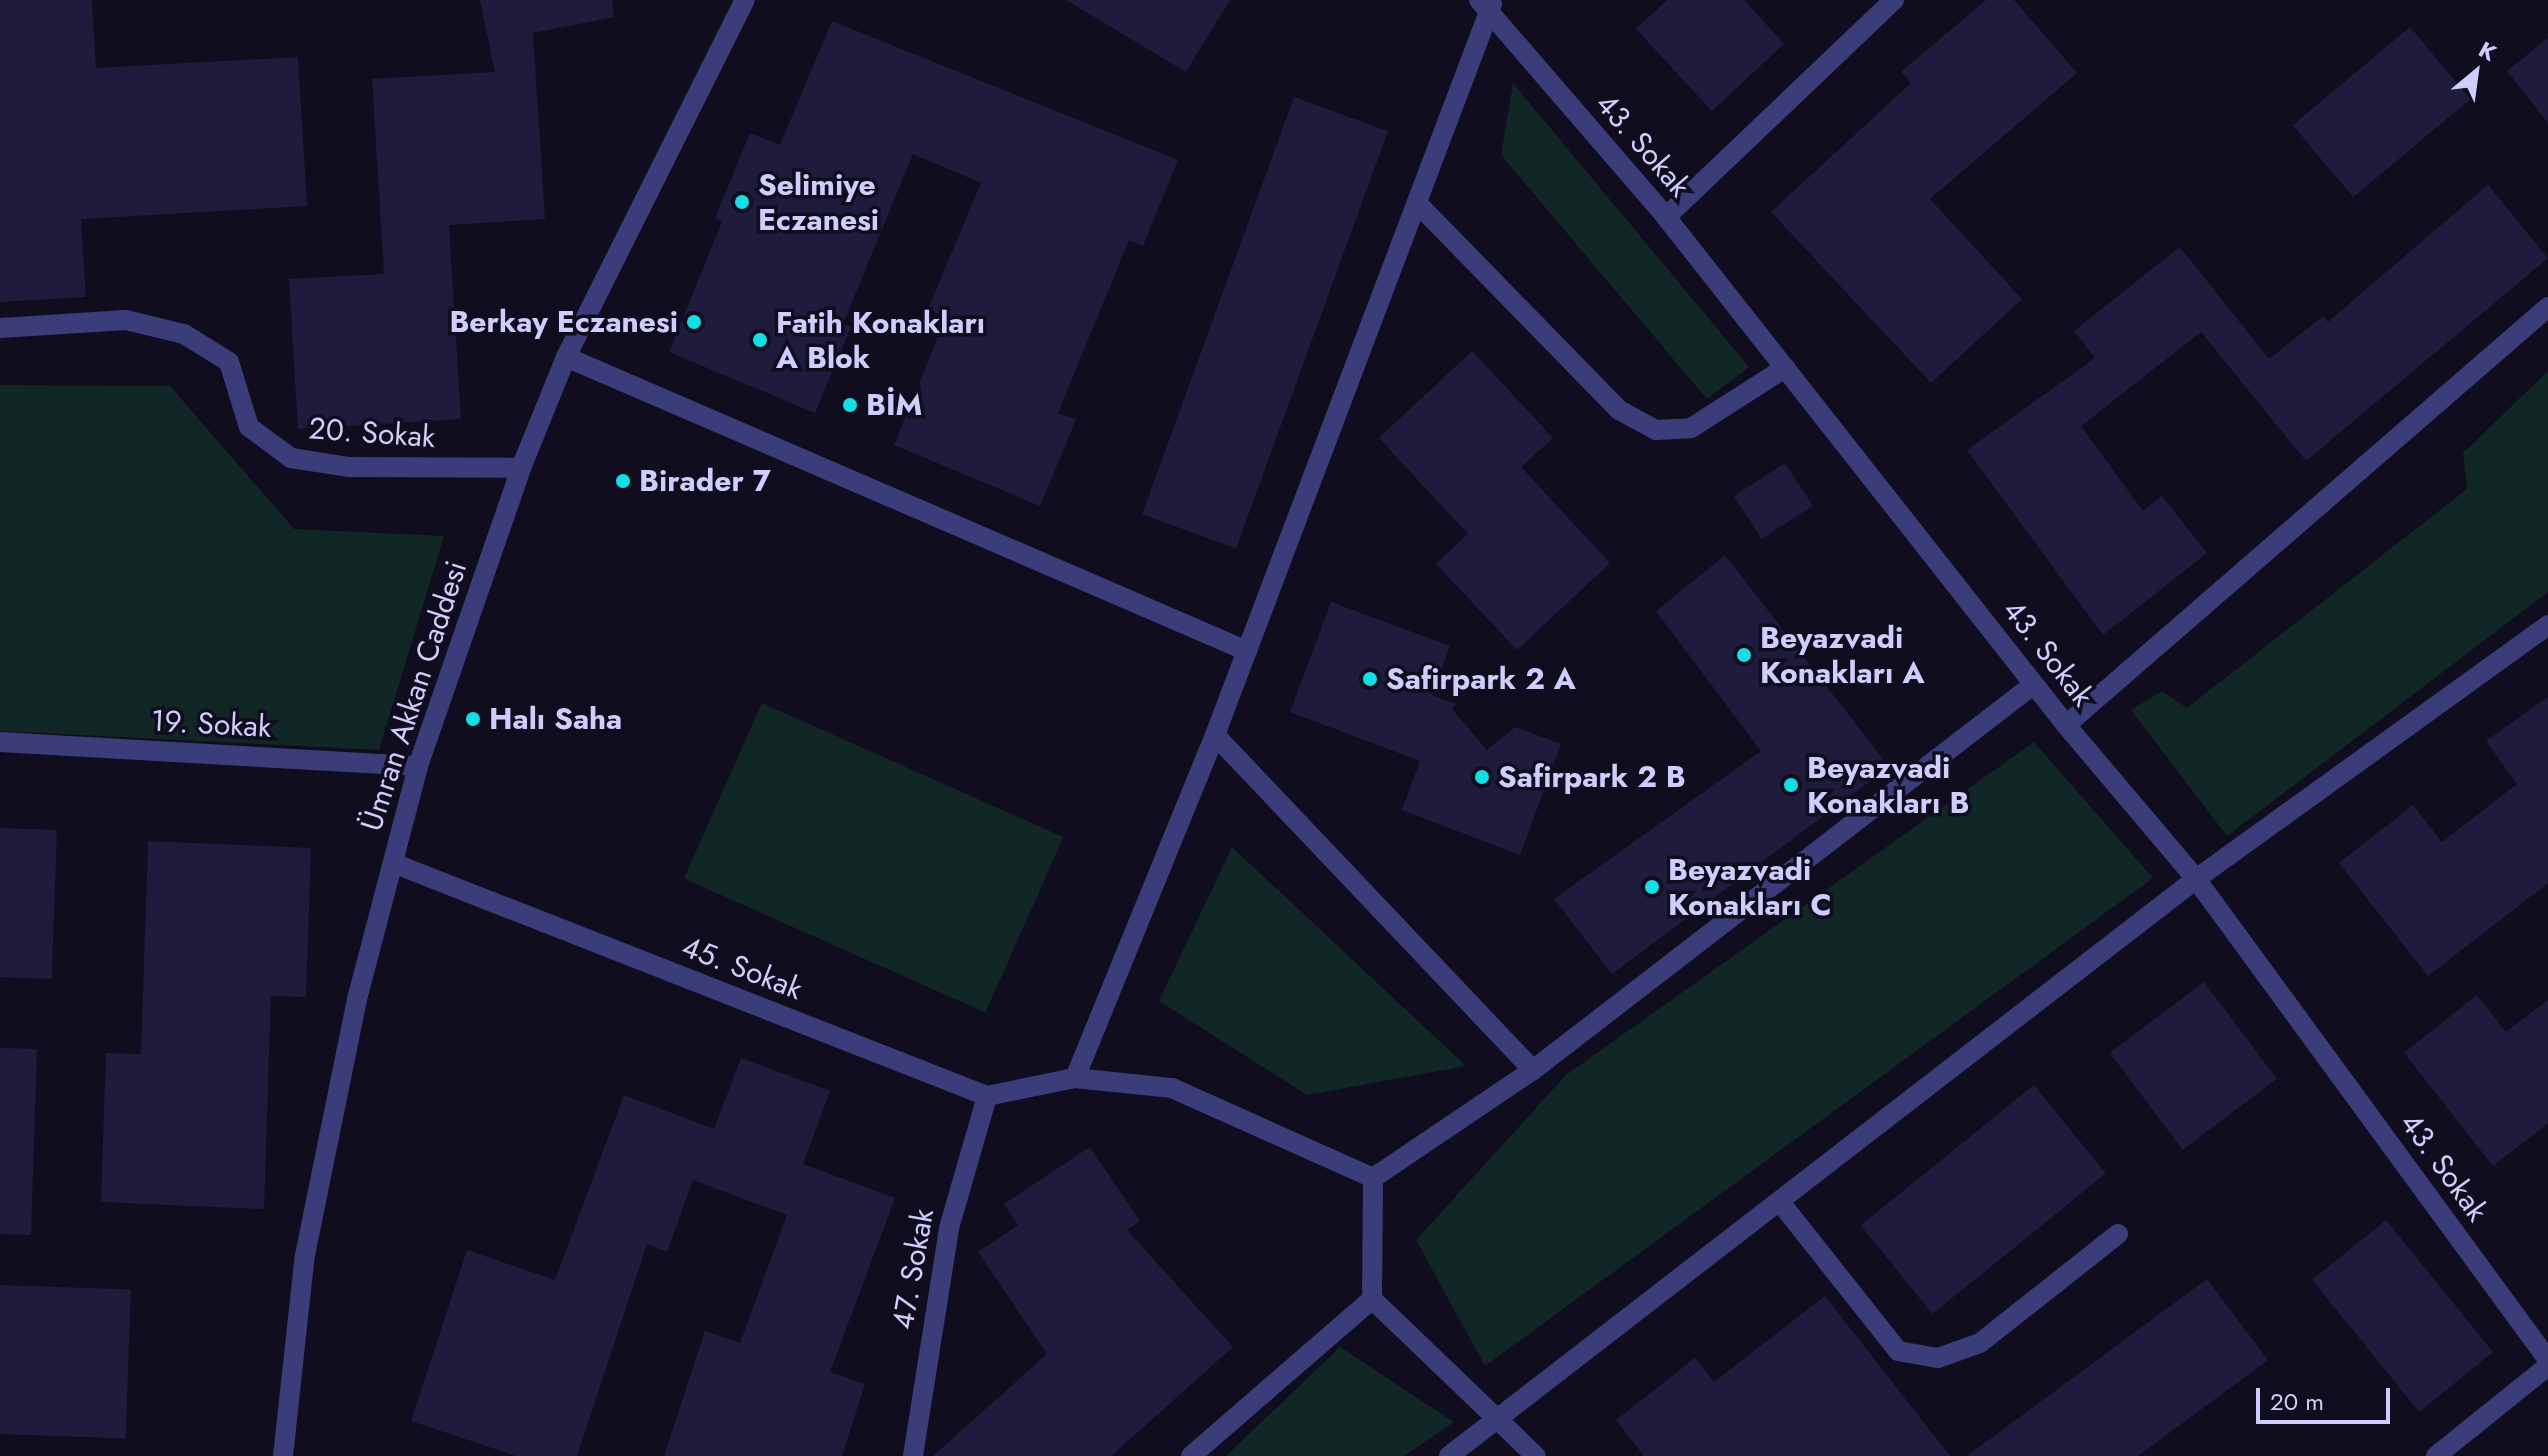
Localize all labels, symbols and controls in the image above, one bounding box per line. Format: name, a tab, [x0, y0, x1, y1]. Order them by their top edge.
north arrow	[2436, 32, 2516, 112]
text: K	[2473, 33, 2502, 69]
street label: 43. Sokak	[1588, 86, 1698, 204]
place label: Selimiye Eczanesi	[758, 167, 879, 238]
marker: Selimiye Eczanesi	[733, 193, 751, 211]
place label: Berkay Eczanesi	[449, 304, 678, 340]
place label: Fatih Konakları A Blok	[776, 305, 985, 376]
marker: Berkay Eczanesi	[685, 313, 703, 331]
marker: Fatih Konakları A Blok	[751, 331, 769, 349]
place label: BİM	[866, 387, 922, 423]
marker: BİM	[841, 396, 859, 414]
street label: 20. Sokak	[308, 411, 436, 455]
place label: Birader 7	[639, 463, 771, 499]
marker: Birader 7	[614, 472, 632, 490]
street label: Ümran Akkan Caddesi	[353, 557, 475, 835]
street label: 43. Sokak	[1995, 593, 2101, 713]
place label: Beyazvadi Konakları A	[1760, 620, 1924, 690]
marker: Beyazvadi Konakları A	[1735, 646, 1753, 664]
place label: Safirpark 2 A	[1386, 661, 1576, 697]
marker: Safirpark 2 A	[1361, 670, 1379, 688]
place label: Halı Saha	[489, 701, 622, 737]
street label: 19. Sokak	[150, 703, 272, 745]
marker: Halı Saha	[464, 710, 482, 728]
place label: Beyazvadi Konakları B	[1807, 750, 1969, 820]
place label: Safirpark 2 B	[1498, 759, 1686, 795]
marker: Safirpark 2 B	[1473, 768, 1491, 786]
marker: Beyazvadi Konakları B	[1782, 776, 1800, 794]
place label: Beyazvadi Konakları C	[1668, 852, 1831, 922]
marker: Beyazvadi Konakları C	[1643, 878, 1661, 896]
street label: 45. Sokak	[677, 929, 807, 1007]
street label: 43. Sokak	[2393, 1106, 2495, 1228]
street label: 47. Sokak	[885, 1206, 941, 1332]
scale bar	[2260, 1372, 2394, 1422]
text: 20 m	[2270, 1384, 2324, 1419]

